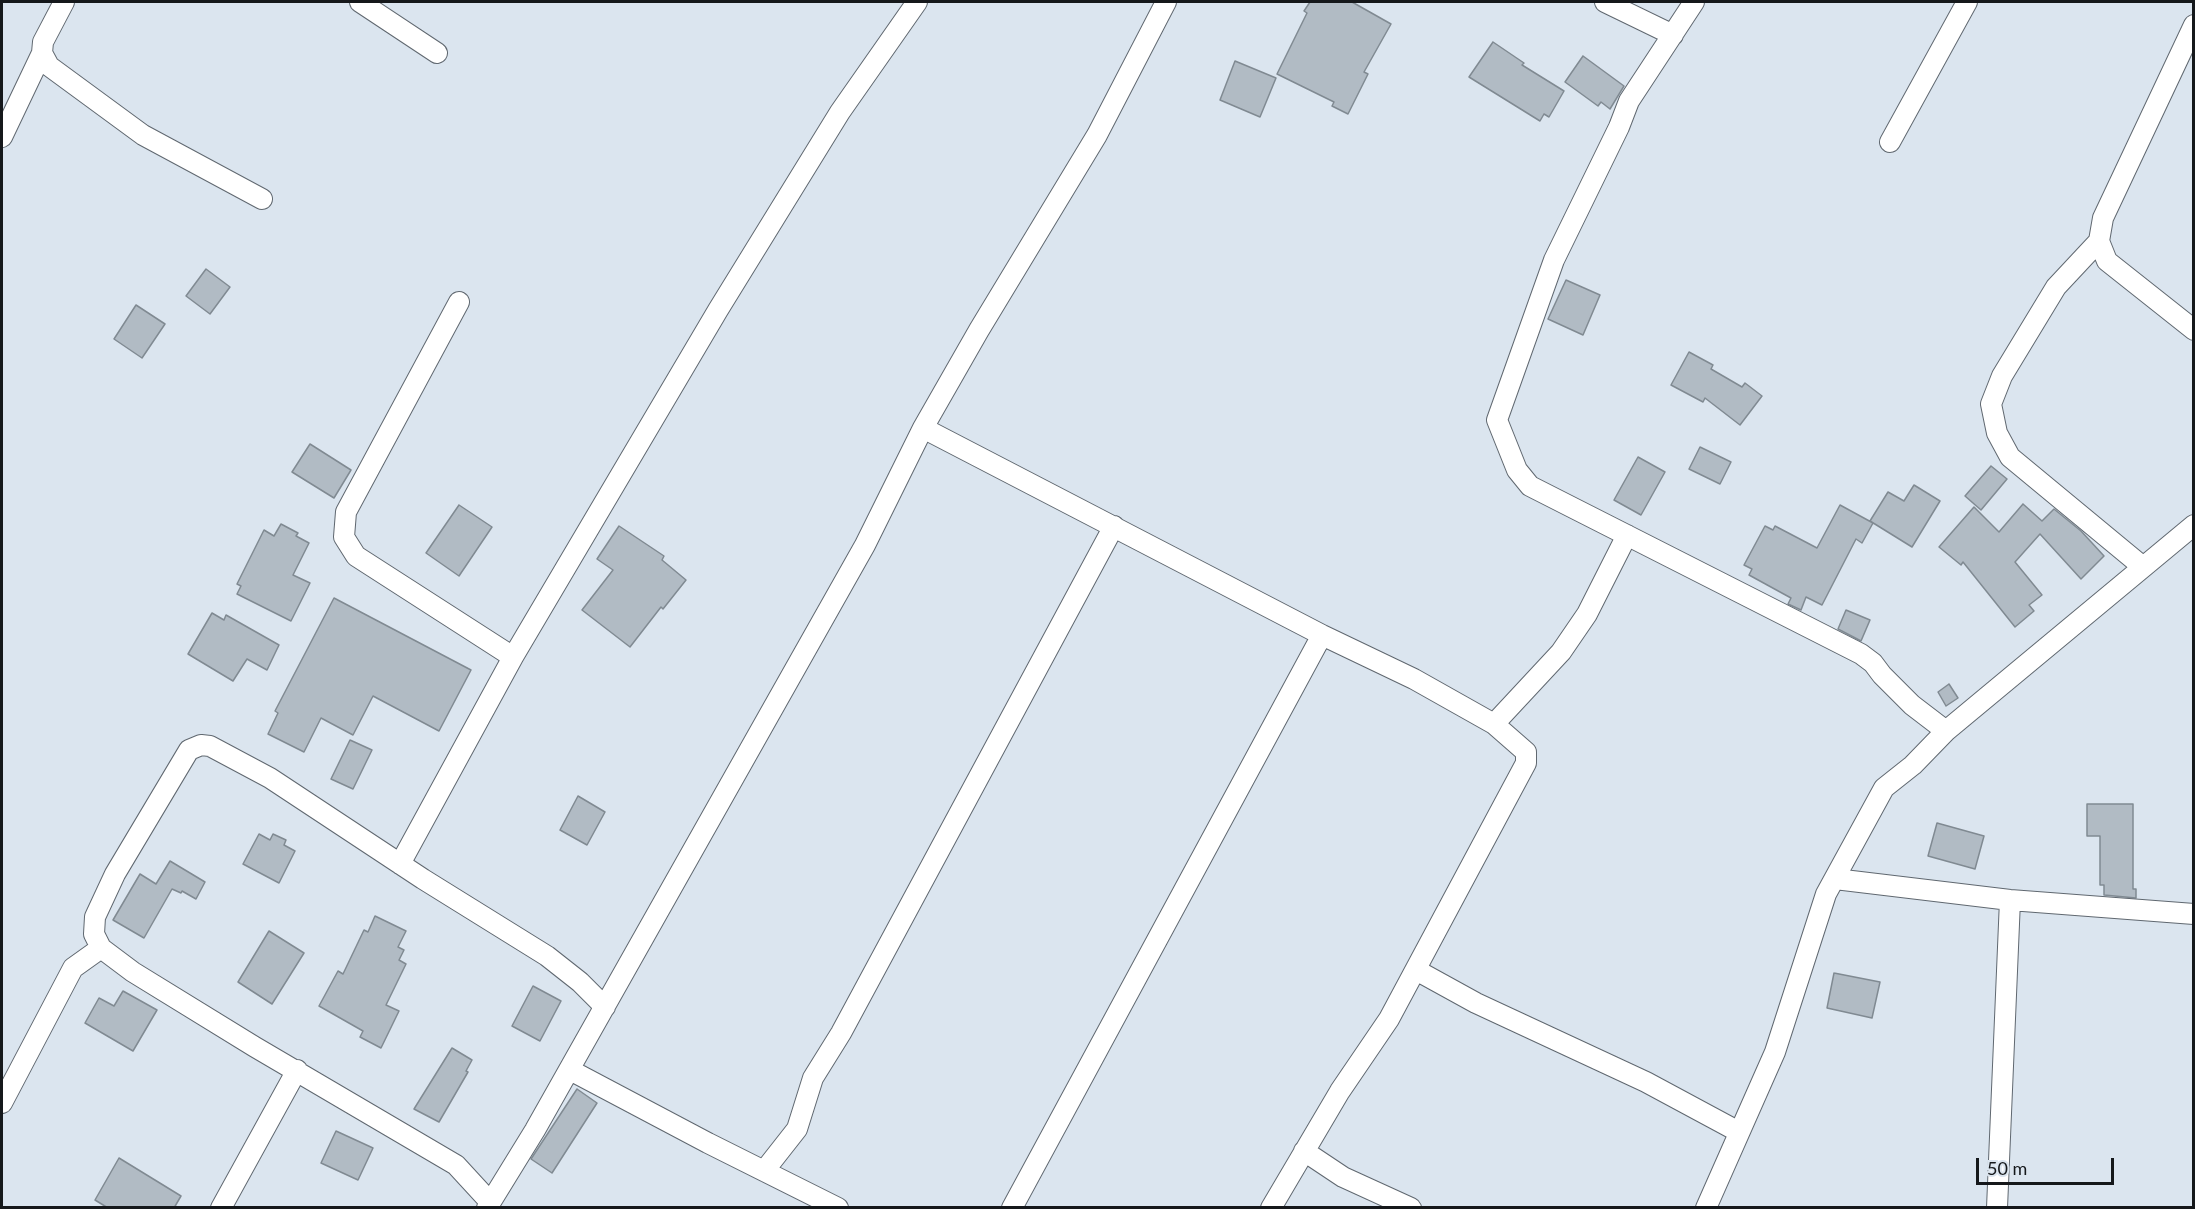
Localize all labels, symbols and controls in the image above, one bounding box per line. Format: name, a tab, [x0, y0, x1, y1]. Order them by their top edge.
scale bar	[1979, 1146, 2117, 1184]
text: 50 m	[1987, 1157, 2027, 1179]

